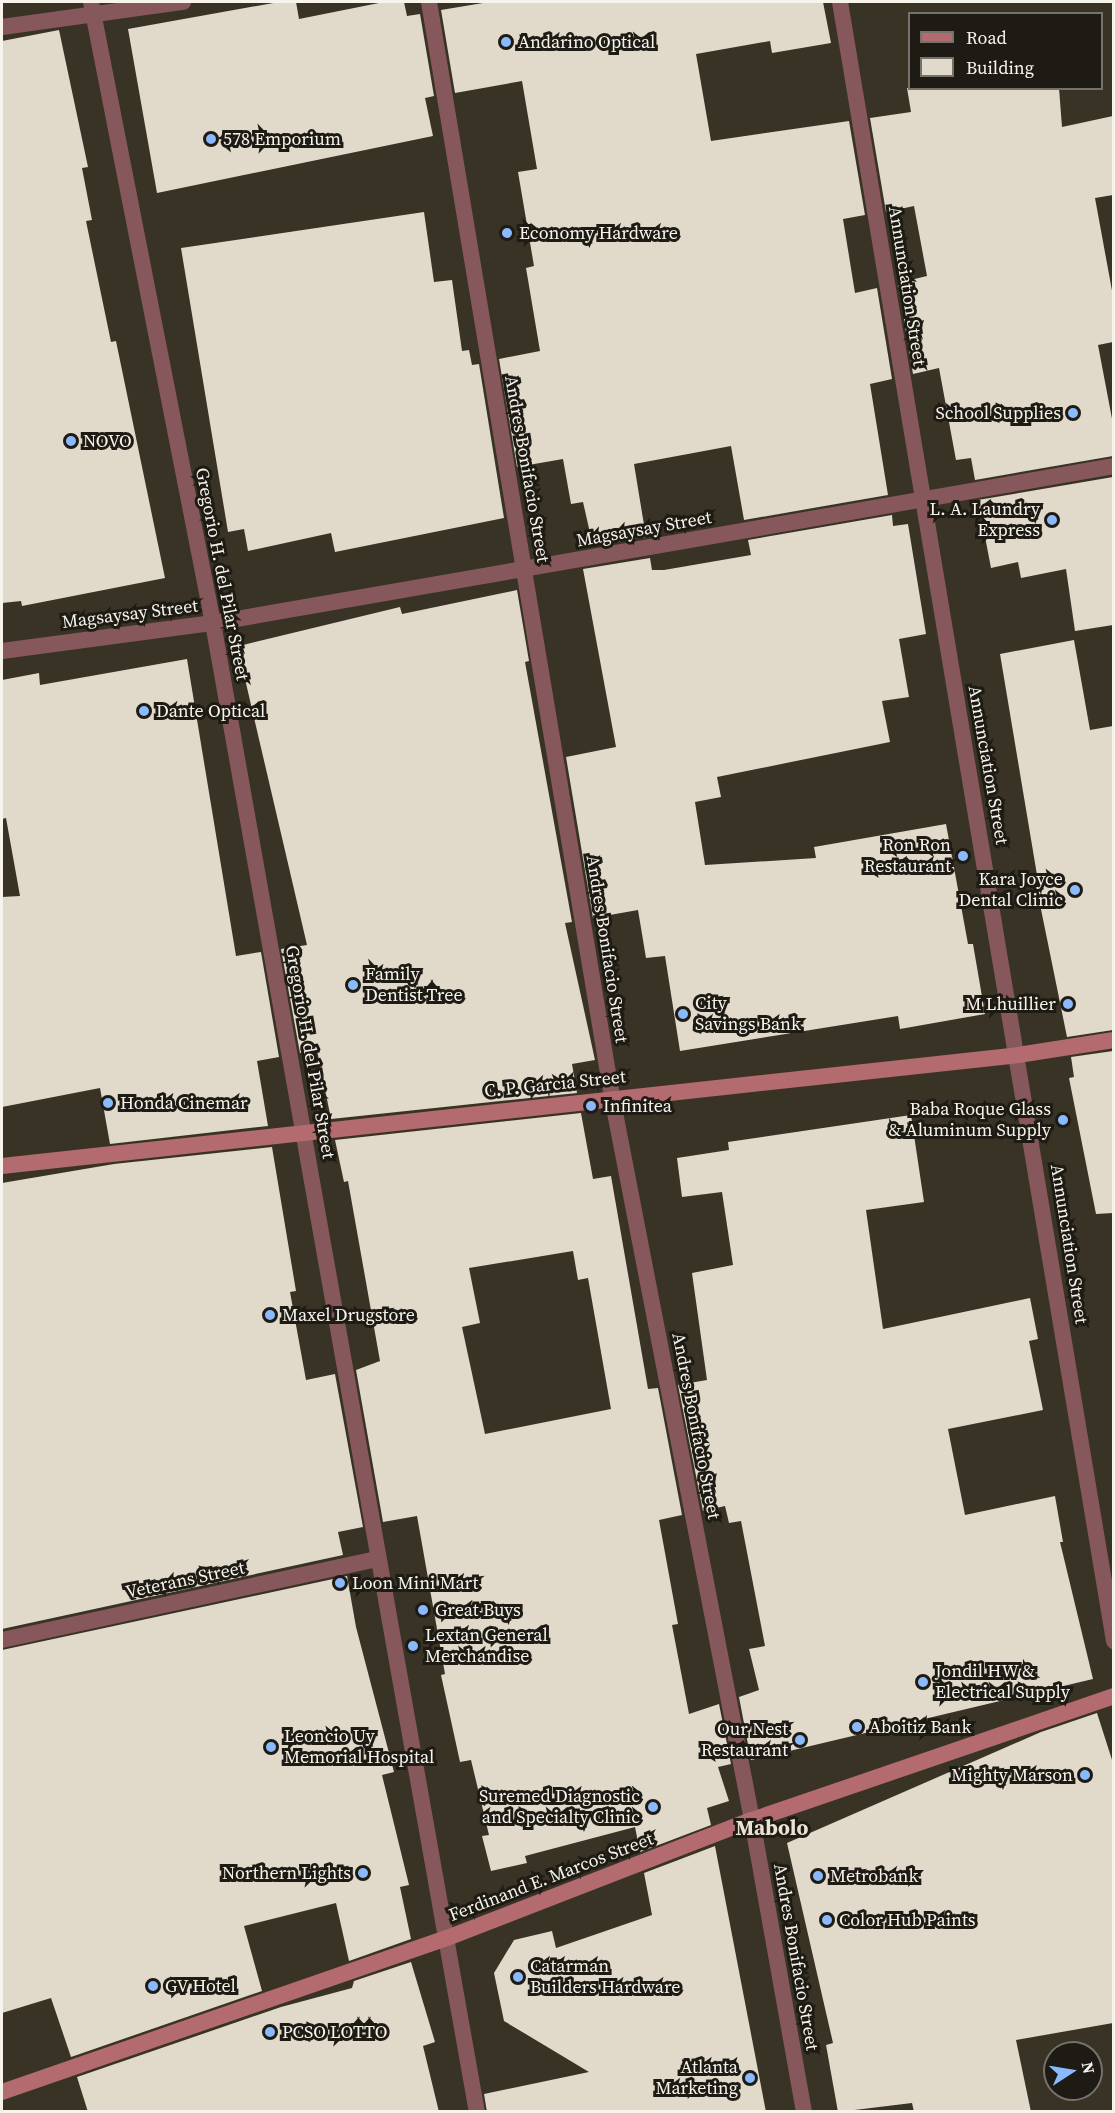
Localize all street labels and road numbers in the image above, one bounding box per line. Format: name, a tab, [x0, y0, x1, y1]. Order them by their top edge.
street label: Annunciation Street	[884, 205, 930, 367]
street label: Andres Bonifacio Street	[500, 374, 554, 564]
street label: Gregorio H. del Pilar Street	[191, 466, 253, 682]
street label: Magsaysay Street	[575, 506, 713, 552]
street label: Magsaysay Street	[61, 595, 199, 633]
street label: Annunciation Street	[963, 684, 1013, 846]
street label: Andres Bonifacio Street	[582, 854, 632, 1044]
street label: Gregorio H. del Pilar Street	[281, 944, 339, 1160]
street label: C. P. Garcia Street	[483, 1066, 627, 1102]
street label: Annunciation Street	[1046, 1163, 1092, 1325]
street label: Andres Bonifacio Street	[667, 1331, 725, 1521]
street label: Veterans Street	[124, 1557, 246, 1603]
street label: Ferdinand E. Marcos Street	[446, 1828, 656, 1926]
street label: Andres Bonifacio Street	[769, 1862, 823, 2052]

